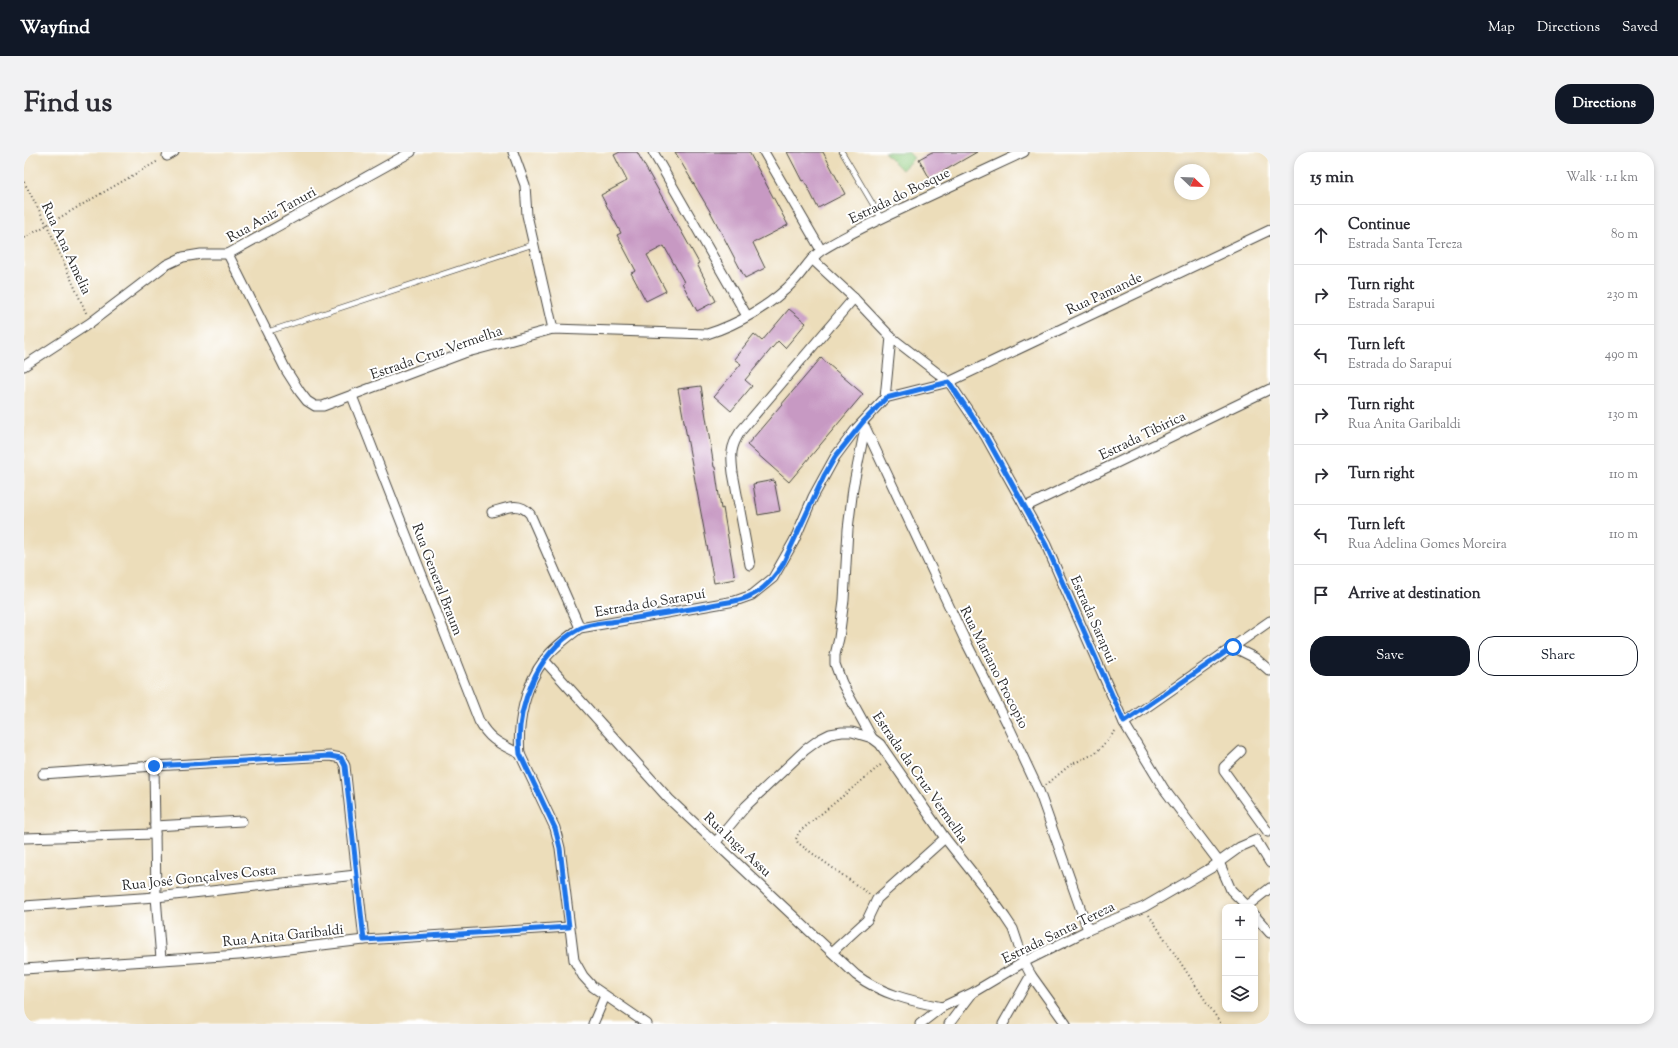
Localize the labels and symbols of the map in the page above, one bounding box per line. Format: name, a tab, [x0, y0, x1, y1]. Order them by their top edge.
street label: Estrada do Bosque	[846, 164, 954, 230]
north arrow	[1174, 164, 1210, 200]
street label: Rua Aniz Tanuri	[224, 183, 320, 249]
street label: Rua Ana Amelia	[35, 199, 96, 299]
street label: Rua Pamande	[1064, 268, 1146, 321]
street label: Estrada Cruz Vermelha	[368, 322, 506, 386]
street label: Estrada Tibirica	[1096, 407, 1190, 466]
street label: Rua General Braum	[406, 521, 467, 639]
street label: Estrada Sarapui	[1064, 573, 1120, 667]
street label: Estrada do Sarapuí	[593, 584, 707, 624]
street label: Rua Mariano Procopio	[954, 603, 1033, 733]
route start	[1224, 638, 1242, 656]
street label: Estrada da Cruz Vermelha	[866, 709, 973, 848]
route end	[145, 757, 163, 775]
street label: Rua Inga Assu	[698, 809, 775, 882]
street label: Rua José Gonçalves Costa	[121, 861, 278, 897]
street label: Estrada Santa Tereza	[999, 898, 1119, 970]
street label: Rua Anita Garibaldi	[222, 921, 345, 953]

